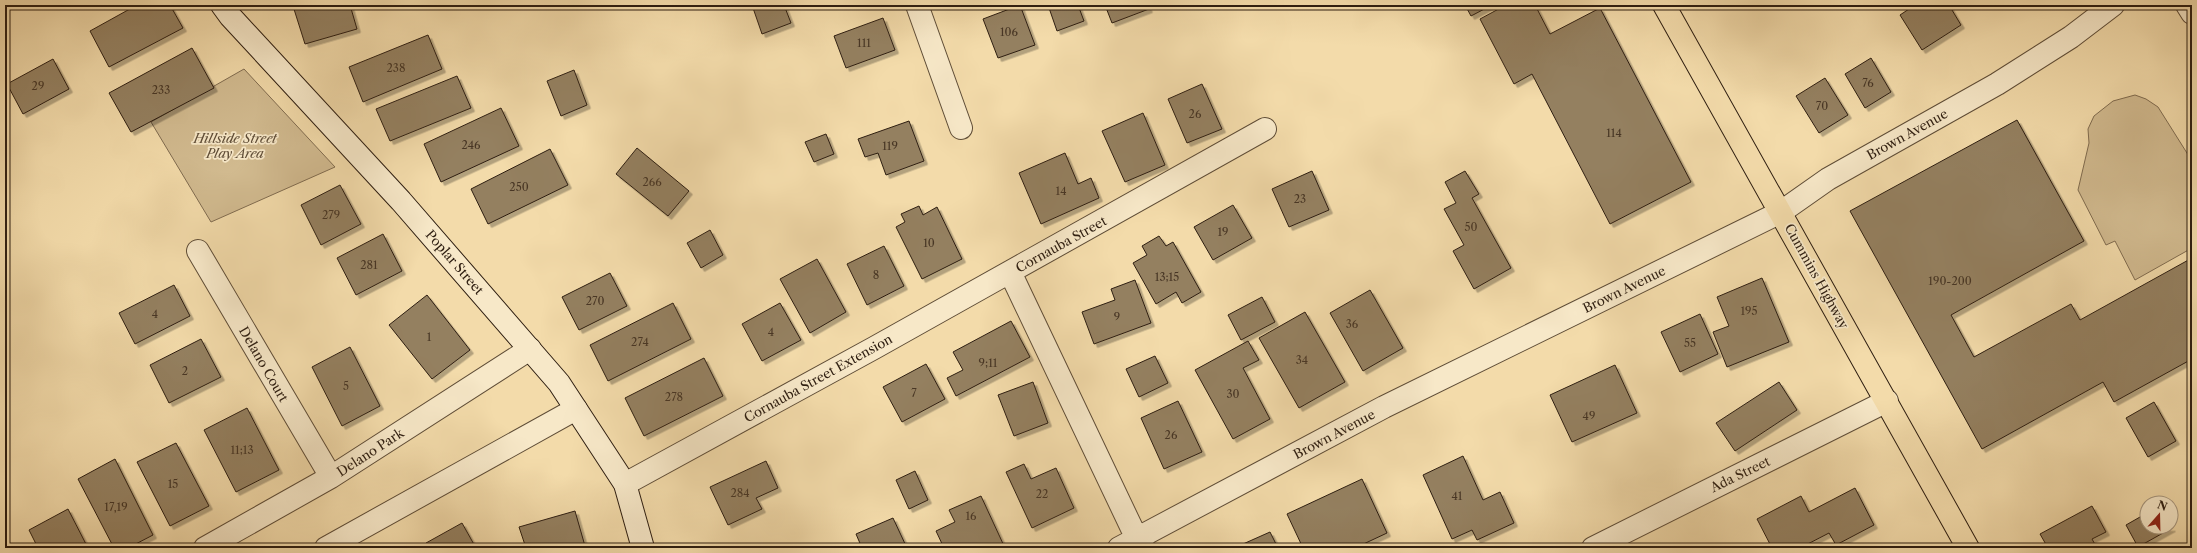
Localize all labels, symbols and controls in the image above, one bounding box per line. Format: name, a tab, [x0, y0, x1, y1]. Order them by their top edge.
house number: 106	[1000, 25, 1019, 39]
house number: 111	[857, 36, 871, 50]
house number: 238	[387, 61, 405, 75]
house number: 76	[1862, 76, 1874, 90]
house number: 29	[32, 79, 44, 93]
house number: 233	[152, 83, 170, 97]
house number: 70	[1816, 99, 1828, 113]
street label: Brown Avenue	[1864, 105, 1950, 163]
house number: 26	[1189, 107, 1202, 121]
house number: 114	[1606, 126, 1622, 140]
park label: Hillside Street Play Area	[192, 130, 278, 161]
house number: 246	[461, 138, 481, 152]
house number: 119	[882, 139, 898, 153]
house number: 266	[642, 175, 662, 189]
house number: 250	[509, 180, 529, 194]
house number: 14	[1056, 184, 1066, 198]
house number: 23	[1294, 192, 1306, 206]
house number: 279	[322, 208, 340, 222]
street label: Cornauba Street	[1013, 212, 1110, 276]
house number: 50	[1465, 220, 1477, 234]
street label: Cummins Highway	[1782, 221, 1853, 332]
house number: 19	[1217, 225, 1229, 239]
street label: Poplar Street	[423, 226, 488, 298]
house number: 10	[923, 236, 935, 250]
house number: 281	[360, 258, 378, 272]
street label: Brown Avenue	[1580, 262, 1668, 316]
house number: 8	[873, 268, 879, 282]
house number: 13;15	[1155, 270, 1179, 284]
house number: 190-200	[1928, 274, 1972, 288]
house number: 270	[586, 294, 604, 308]
house number: 195	[1740, 304, 1758, 318]
house number: 4	[152, 307, 158, 321]
house number: 9	[1114, 310, 1120, 324]
house number: 36	[1346, 317, 1359, 331]
street label: Delano Court	[236, 324, 292, 405]
house number: 4	[768, 325, 774, 339]
house number: 1	[427, 330, 432, 344]
street label: Cornauba Street Extension	[741, 331, 895, 425]
house number: 274	[631, 335, 649, 349]
house number: 55	[1684, 336, 1696, 350]
house number: 34	[1296, 353, 1308, 367]
house number: 9;11	[979, 356, 998, 370]
house number: 2	[182, 364, 188, 378]
house number: 5	[343, 379, 349, 393]
house number: 7	[911, 386, 917, 400]
house number: 30	[1226, 387, 1240, 401]
house number: 278	[665, 390, 683, 404]
street label: Brown Avenue	[1291, 406, 1377, 462]
house number: 49	[1583, 409, 1595, 423]
street label: Delano Park	[334, 424, 407, 480]
house number: 26	[1165, 428, 1178, 442]
house number: 11;13	[230, 443, 254, 457]
street label: Ada Street	[1707, 453, 1773, 496]
house number: 15	[168, 477, 178, 491]
house number: 284	[730, 486, 750, 500]
house number: 22	[1036, 487, 1048, 501]
house number: 41	[1452, 489, 1463, 503]
north arrow	[2139, 495, 2179, 535]
text: N	[2156, 497, 2170, 514]
house number: 17,19	[104, 500, 128, 514]
house number: 16	[965, 509, 977, 523]

